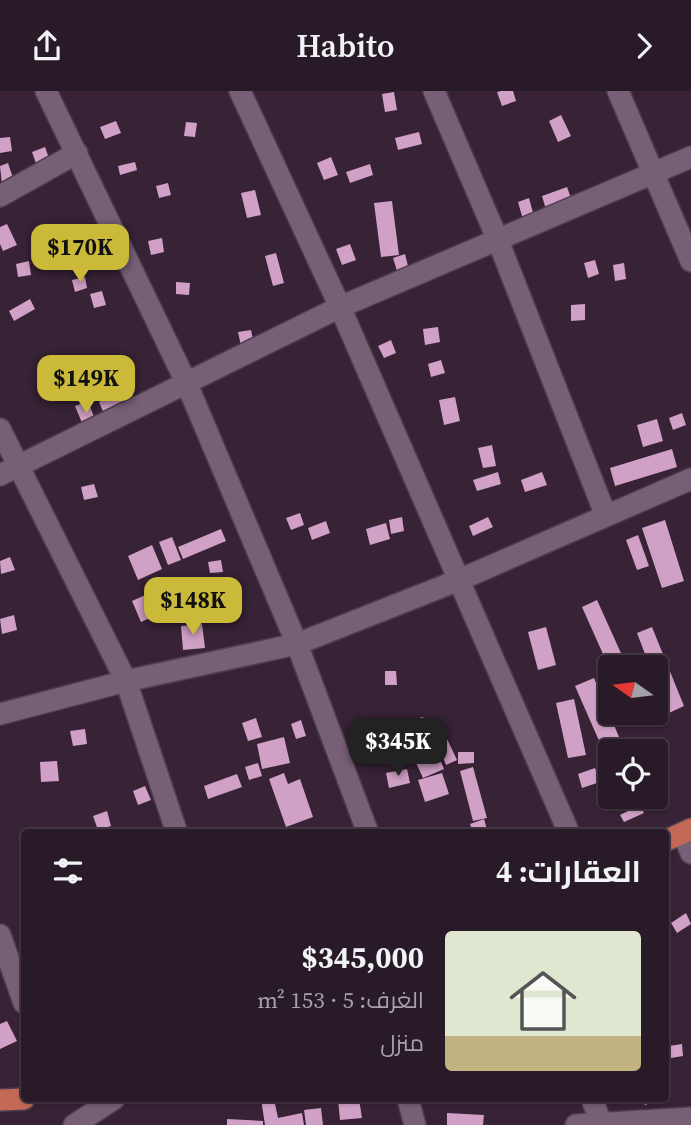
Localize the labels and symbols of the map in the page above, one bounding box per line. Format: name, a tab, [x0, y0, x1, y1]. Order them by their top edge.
pin: $170K	[31, 225, 129, 284]
pin: $149K	[37, 355, 135, 415]
pin: $148K	[144, 577, 242, 637]
north arrow	[598, 655, 668, 725]
pin: $345K	[349, 719, 447, 778]

